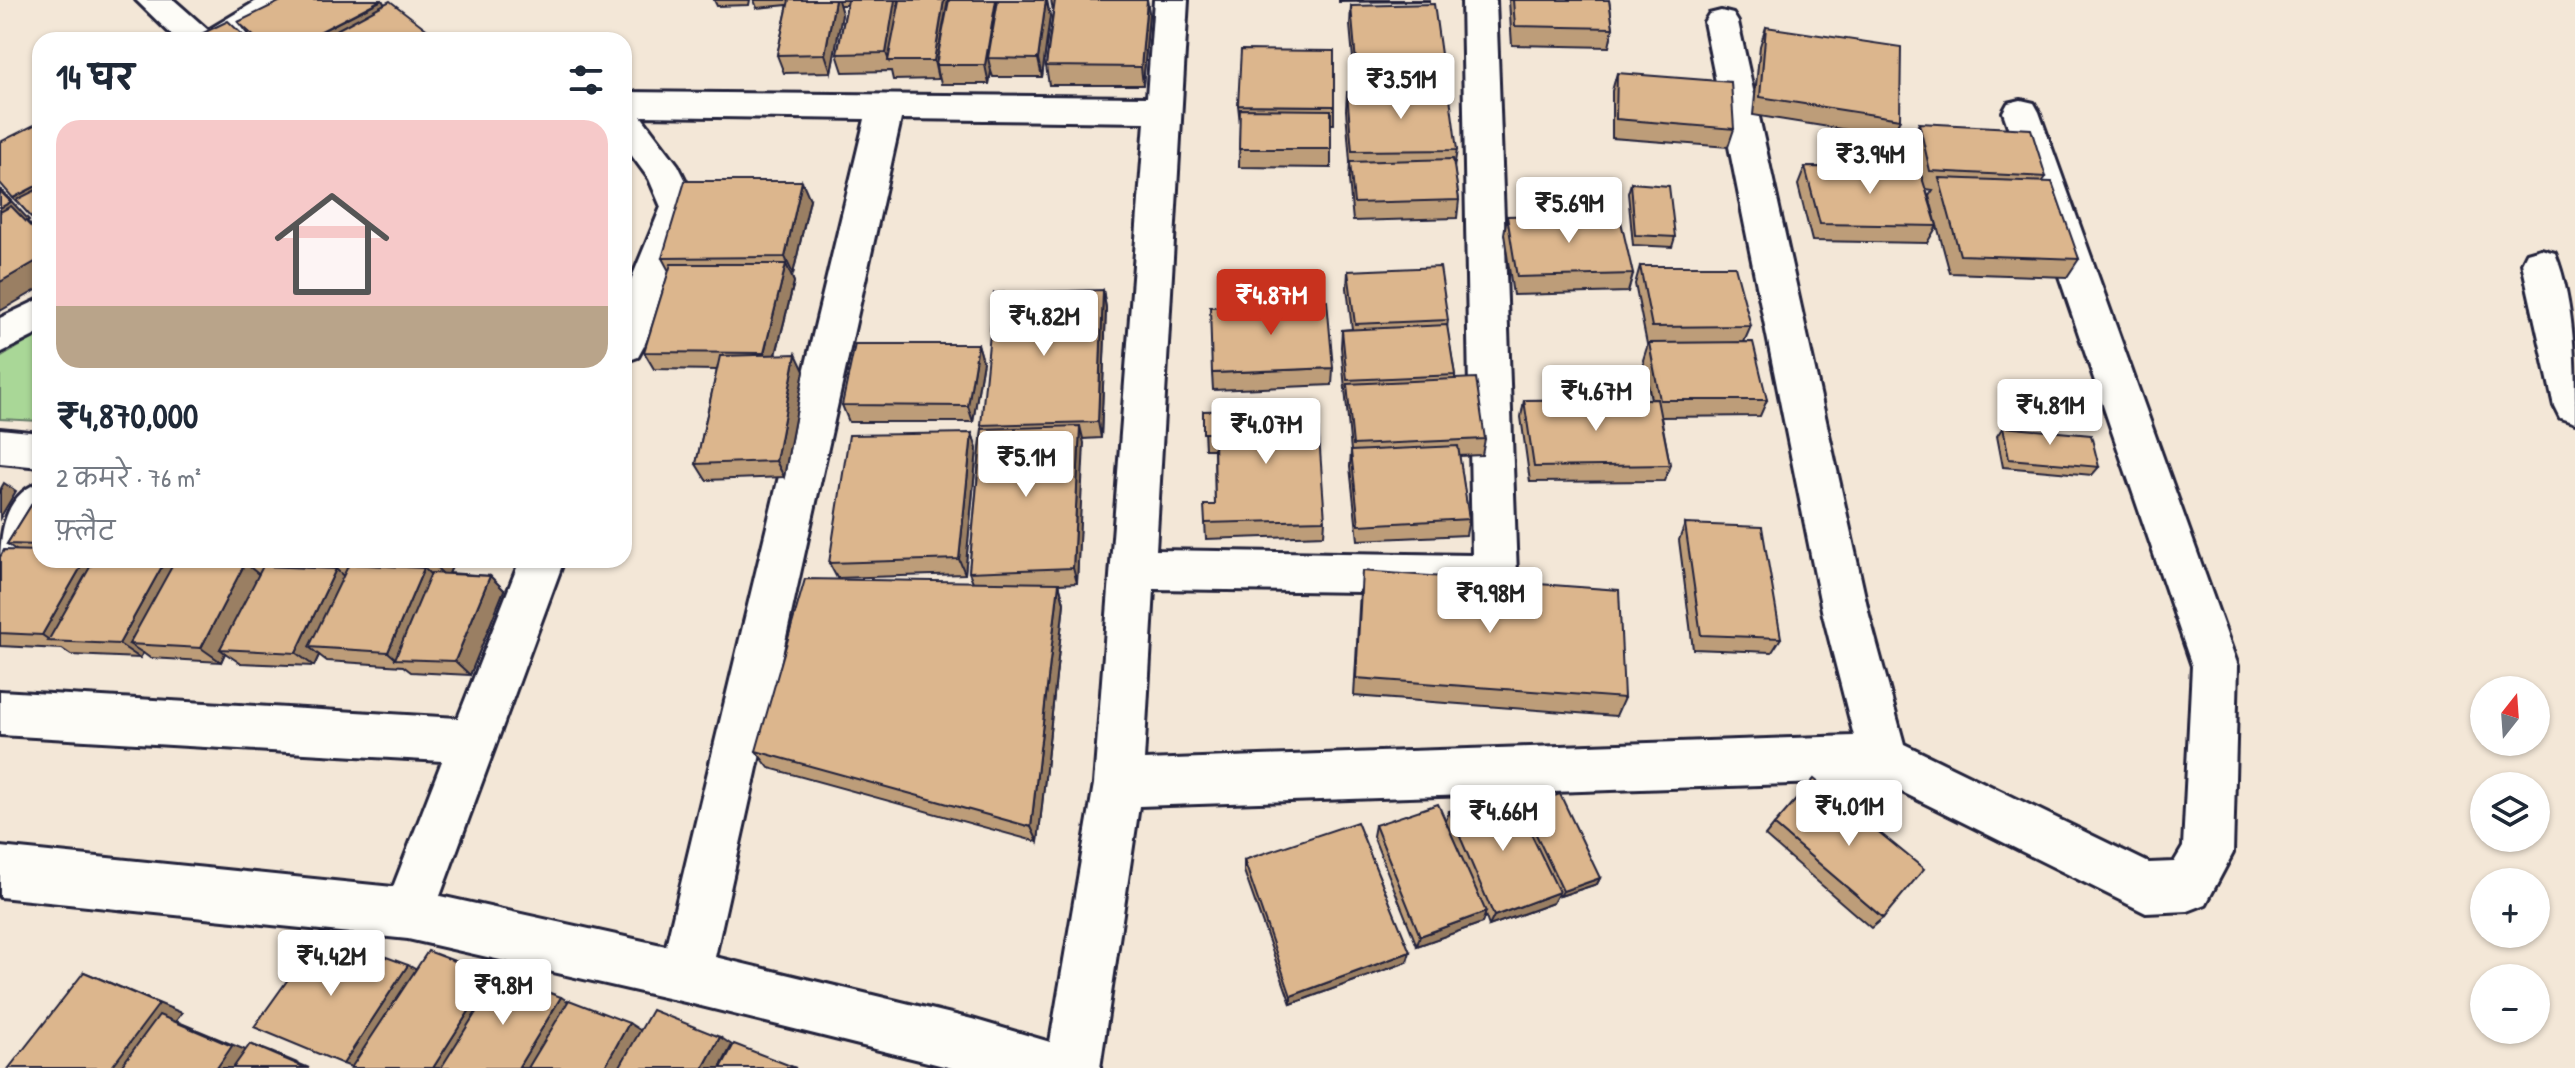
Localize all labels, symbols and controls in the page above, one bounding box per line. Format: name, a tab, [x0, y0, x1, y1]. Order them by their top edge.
pin: ₹3.51M	[1336, 53, 1466, 121]
text: 14 घर	[56, 54, 134, 100]
icon: filters	[564, 58, 608, 102]
text: ₹3.51M	[1366, 61, 1436, 96]
pin: ₹3.94M	[1805, 128, 1935, 196]
text: ₹3.94M	[1835, 136, 1905, 171]
icon: home	[260, 172, 404, 316]
pin: ₹5.69M	[1504, 177, 1634, 245]
text: ₹5.69M	[1534, 185, 1604, 220]
pin: ₹4.87M	[1206, 269, 1336, 337]
text: ₹4.87M	[1235, 277, 1307, 312]
pin: ₹4.82M	[979, 290, 1109, 358]
text: ₹4.82M	[1008, 298, 1080, 333]
pin: ₹4.67M	[1531, 365, 1661, 433]
text: ₹4.67M	[1560, 373, 1632, 408]
pin: ₹4.81M	[1985, 379, 2115, 447]
text: ₹4.81M	[2015, 387, 2085, 422]
text: ₹4,870,000	[56, 393, 198, 439]
pin: ₹4.07M	[1201, 398, 1331, 466]
text: ₹4.07M	[1229, 406, 1303, 441]
pin: ₹5.1M	[970, 431, 1082, 499]
text: ₹5.1M	[996, 439, 1056, 474]
text: 2 कमरे · 76 m²	[56, 460, 201, 495]
text: फ़्लैट	[56, 513, 115, 548]
pin: ₹9.98M	[1425, 567, 1555, 635]
text: ₹9.98M	[1455, 575, 1525, 610]
north arrow	[2470, 676, 2550, 756]
map controls	[2470, 676, 2550, 1044]
button: layers	[2470, 772, 2550, 852]
pin: ₹4.01M	[1784, 780, 1914, 848]
pin: ₹4.66M	[1438, 785, 1568, 853]
text: ₹4.01M	[1814, 788, 1884, 823]
text: ₹4.66M	[1468, 793, 1538, 828]
button: +	[2470, 868, 2550, 948]
pin: ₹4.42M	[266, 930, 396, 998]
text: ₹4.42M	[296, 938, 366, 973]
pin: ₹9.8M	[447, 959, 559, 1027]
button: −	[2470, 964, 2550, 1044]
text: ₹9.8M	[473, 967, 533, 1002]

